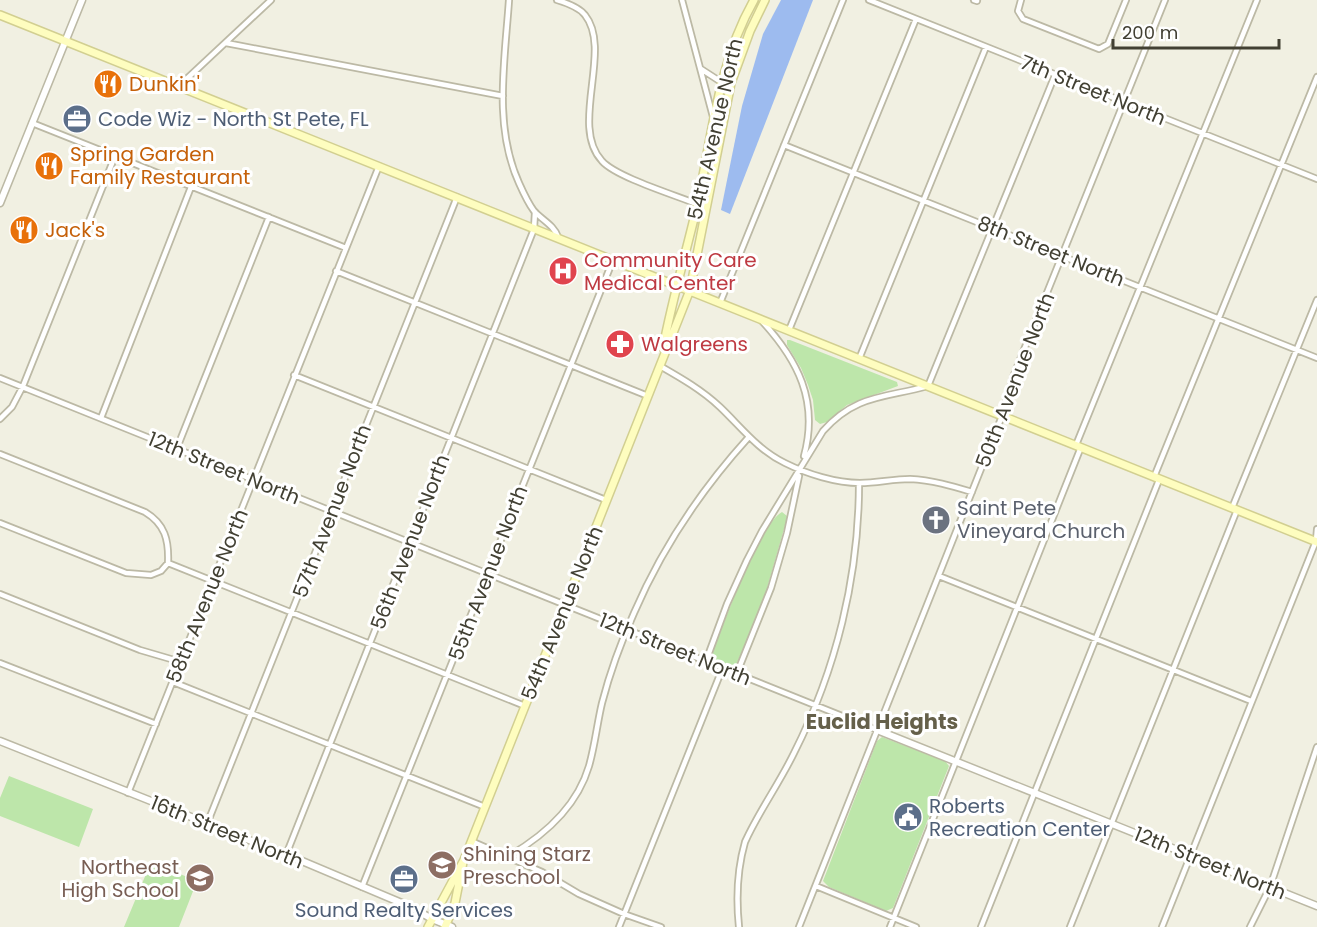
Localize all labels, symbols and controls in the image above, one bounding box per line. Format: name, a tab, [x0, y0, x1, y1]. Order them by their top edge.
scale bar	[1113, 12, 1280, 50]
text: 200 m	[1122, 20, 1178, 45]
street label: 54th Avenue North	[681, 36, 749, 222]
street label: 7th Street North	[1016, 48, 1170, 132]
restaurant icon: Dunkin'	[92, 68, 124, 100]
place label: Dunkin'	[129, 70, 200, 98]
office icon: Code Wiz - North St Pete, FL	[61, 103, 93, 135]
place label: Code Wiz - North St Pete, FL	[98, 105, 369, 133]
place label: Spring Garden Family Restaurant	[70, 140, 250, 191]
restaurant icon: Spring Garden Family Restaurant	[33, 150, 65, 182]
street label: 8th Street North	[973, 209, 1129, 293]
restaurant icon: Jack's	[8, 214, 40, 246]
place label: Jack's	[45, 216, 105, 244]
place label: Community Care Medical Center	[584, 246, 757, 297]
hospital icon: Community Care Medical Center	[547, 255, 579, 287]
street label: 50th Avenue North	[969, 288, 1061, 472]
pharmacy icon: Walgreens	[604, 328, 636, 360]
place label: Walgreens	[641, 330, 748, 358]
street label: 57th Avenue North	[286, 420, 378, 602]
street label: 12th Street North	[144, 425, 304, 511]
street label: 56th Avenue North	[364, 450, 456, 634]
street label: 55th Avenue North	[442, 481, 534, 665]
place label: Saint Pete Vineyard Church	[957, 494, 1125, 545]
church icon: Saint Pete Vineyard Church	[920, 504, 952, 536]
street label: 58th Avenue North	[159, 505, 255, 687]
street label: 54th Avenue North	[514, 522, 610, 704]
street label: 12th Street North	[595, 606, 755, 692]
district label: Euclid Heights	[806, 707, 958, 736]
street label: 16th Street North	[146, 789, 308, 875]
place label: Roberts Recreation Center	[929, 792, 1110, 843]
public building icon: Roberts Recreation Center	[892, 801, 924, 833]
street label: 12th Street North	[1130, 820, 1290, 906]
place label: Shining Starz Preschool	[463, 840, 591, 891]
school or university icon: Shining Starz Preschool	[426, 849, 458, 881]
place label: Northeast High School	[61, 853, 179, 904]
school or university icon: Northeast High School	[184, 862, 216, 894]
office icon: Sound Realty Services	[388, 863, 420, 895]
place label: Sound Realty Services	[295, 896, 513, 924]

